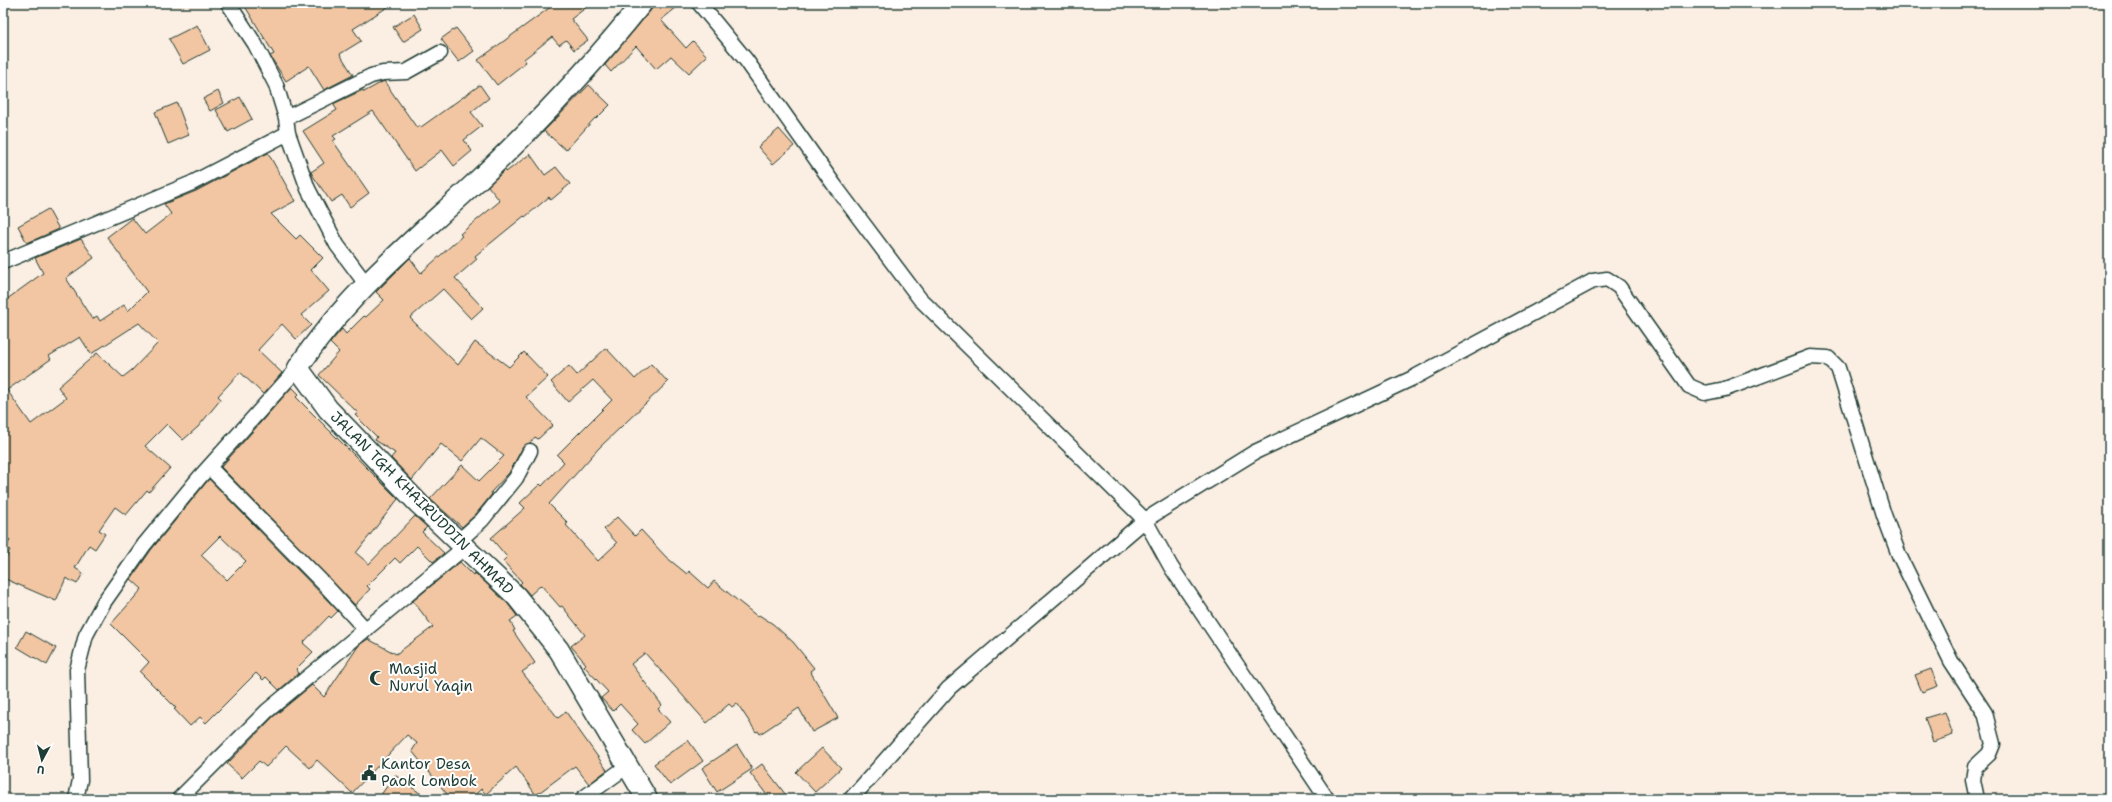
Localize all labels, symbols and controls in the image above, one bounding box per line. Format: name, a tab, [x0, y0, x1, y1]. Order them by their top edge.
street label: JALAN TGH KHAIRUDDIN AHMAD	[326, 407, 518, 599]
place label: Masjid Nurul Yaqin	[389, 659, 473, 696]
mosque icon: Masjid Nurul Yaqin	[368, 669, 386, 687]
north arrow	[22, 740, 62, 780]
place label: Kantor Desa Paok Lombok	[381, 754, 477, 791]
text: U	[36, 762, 45, 777]
public building icon: Kantor Desa Paok Lombok	[360, 764, 378, 782]

